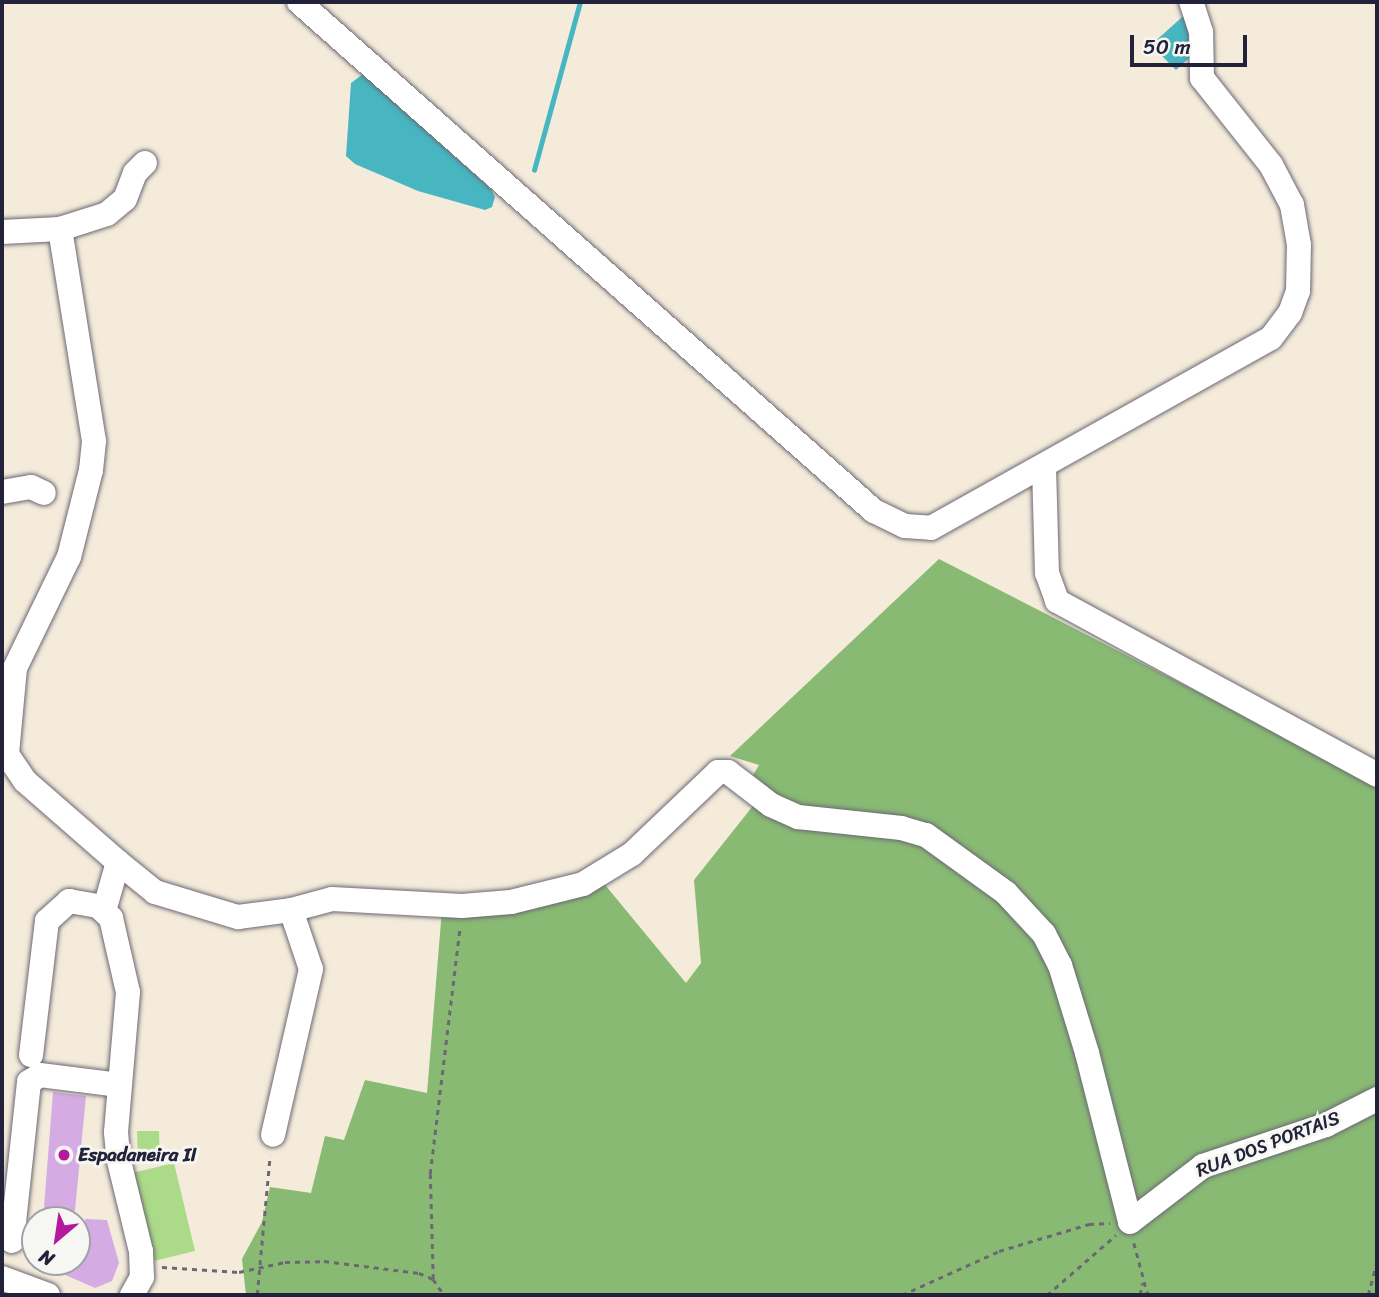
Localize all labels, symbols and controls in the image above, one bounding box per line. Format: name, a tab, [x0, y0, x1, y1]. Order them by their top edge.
scale bar	[1134, 21, 1251, 65]
text: 50 m	[1143, 28, 1191, 66]
street label: RUA DOS PORTAIS	[1192, 1106, 1344, 1182]
place label: Espadaneira II	[78, 1144, 197, 1166]
marker: Espadaneira II	[56, 1147, 72, 1163]
north arrow	[21, 1206, 91, 1276]
text: N	[33, 1240, 60, 1276]

